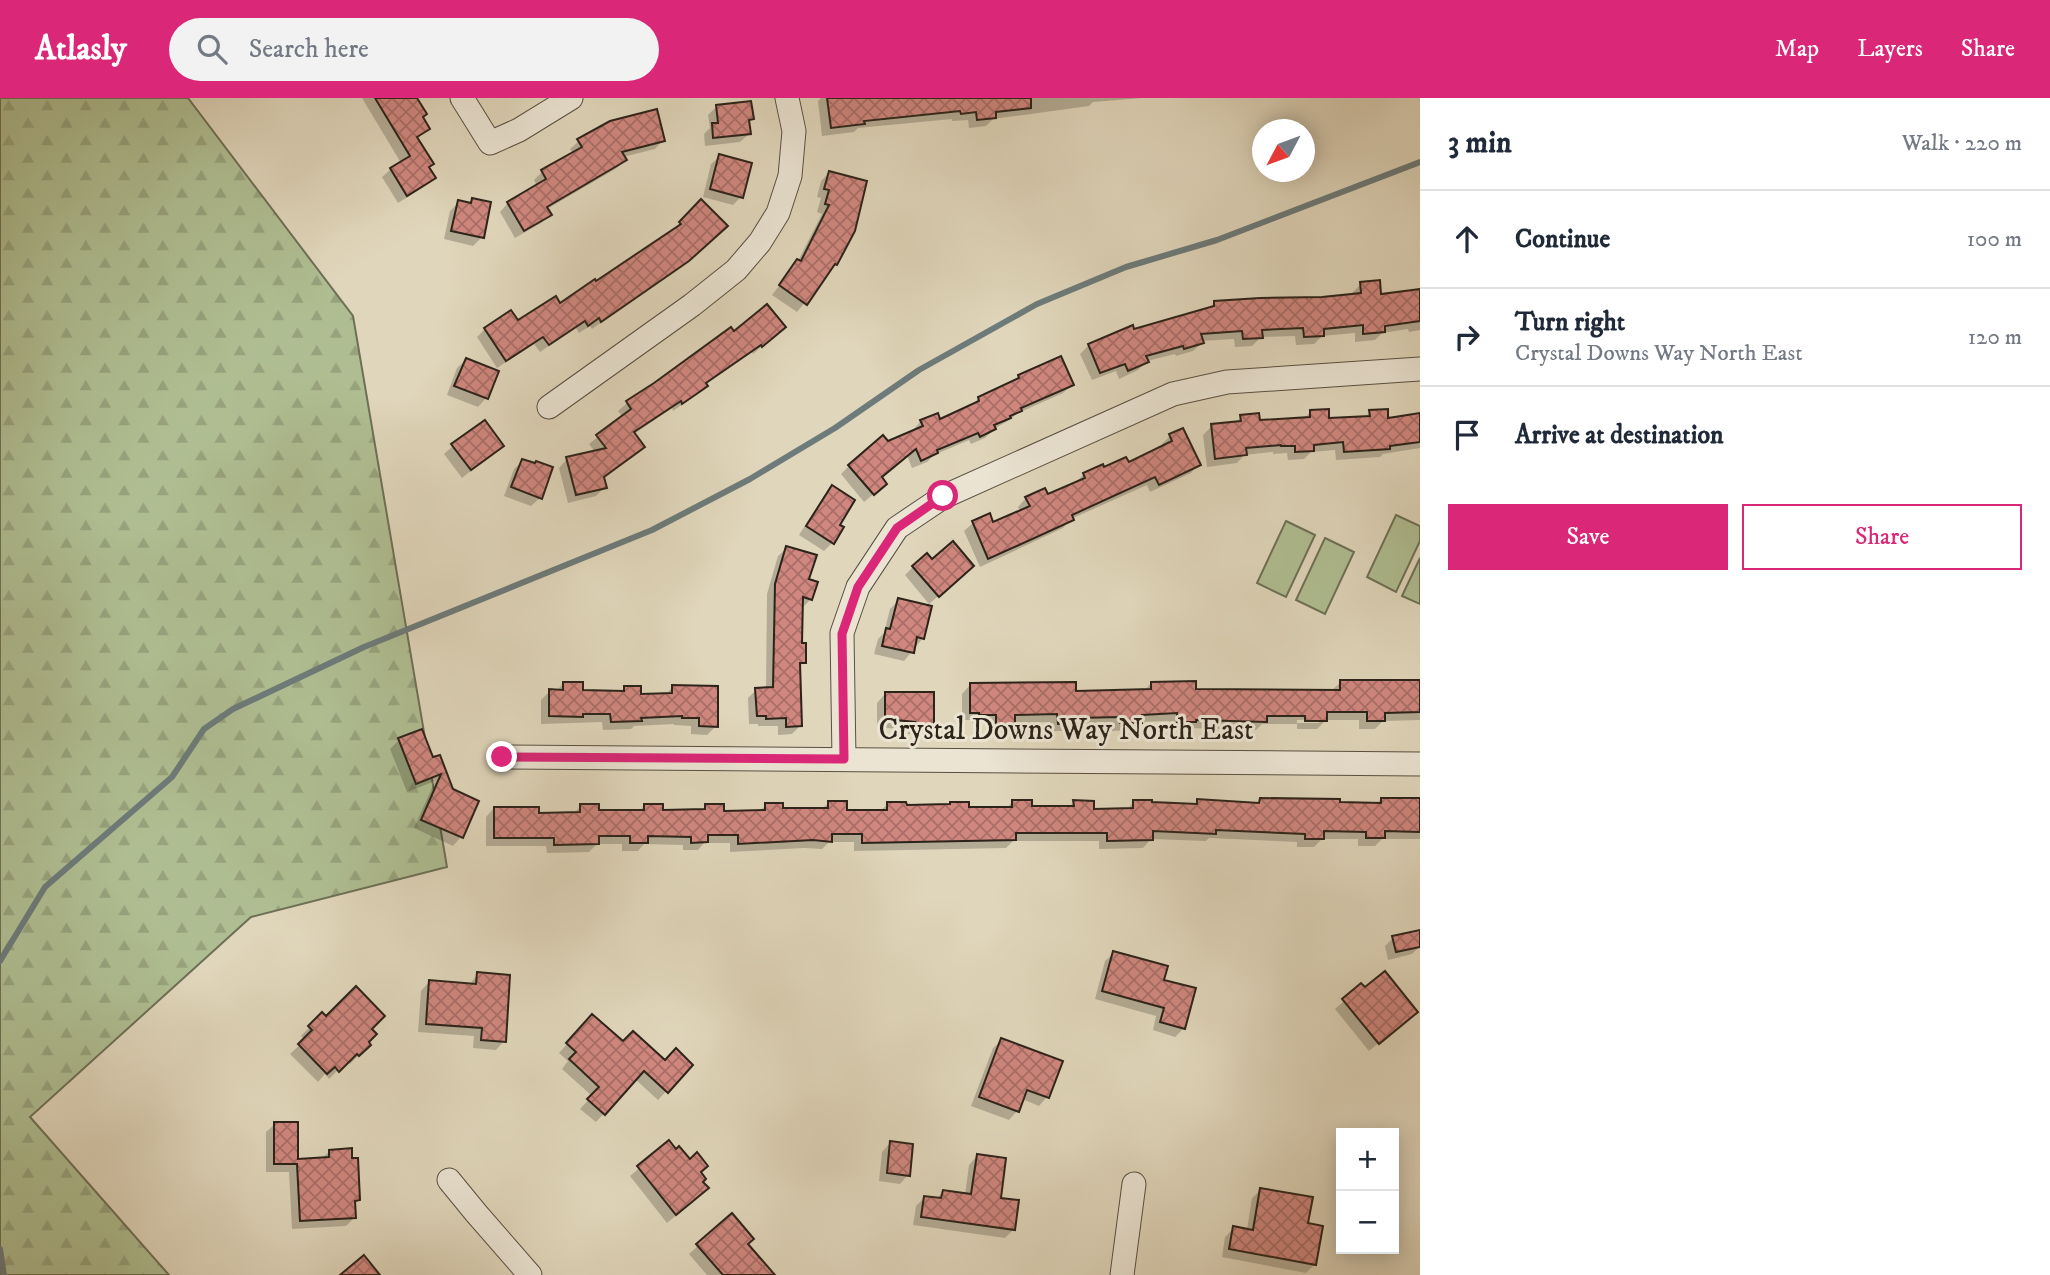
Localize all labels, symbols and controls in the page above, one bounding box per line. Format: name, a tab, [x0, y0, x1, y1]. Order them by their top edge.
search box	[169, 18, 659, 81]
text: Atlasly	[35, 29, 127, 70]
icon: search	[193, 30, 231, 68]
text: Search here	[249, 33, 369, 66]
text: Map	[1775, 34, 1819, 64]
text: Layers	[1857, 34, 1923, 64]
text: Share	[1961, 34, 2015, 64]
north arrow	[1252, 119, 1315, 182]
text: 3 min	[1448, 125, 1512, 162]
text: Walk · 220 m	[1902, 129, 2022, 158]
icon: ahead	[1448, 220, 1486, 258]
text: Continue	[1515, 223, 1610, 256]
text: 100 m	[1967, 225, 2022, 254]
text: Turn right	[1515, 306, 1625, 339]
icon: right	[1448, 318, 1486, 356]
text: 120 m	[1968, 323, 2022, 352]
text: Crystal Downs Way North East	[1515, 339, 1803, 368]
icon: arrive	[1448, 416, 1486, 454]
text: Arrive at destination	[1515, 419, 1724, 452]
route start	[927, 480, 958, 511]
button: Save	[1448, 504, 1728, 570]
button: Share	[1742, 504, 2022, 570]
street label: Crystal Downs Way North East	[878, 712, 1254, 749]
route end	[486, 741, 517, 772]
map controls	[1336, 1128, 1399, 1254]
button: +	[1336, 1128, 1399, 1191]
button: −	[1336, 1191, 1399, 1254]

